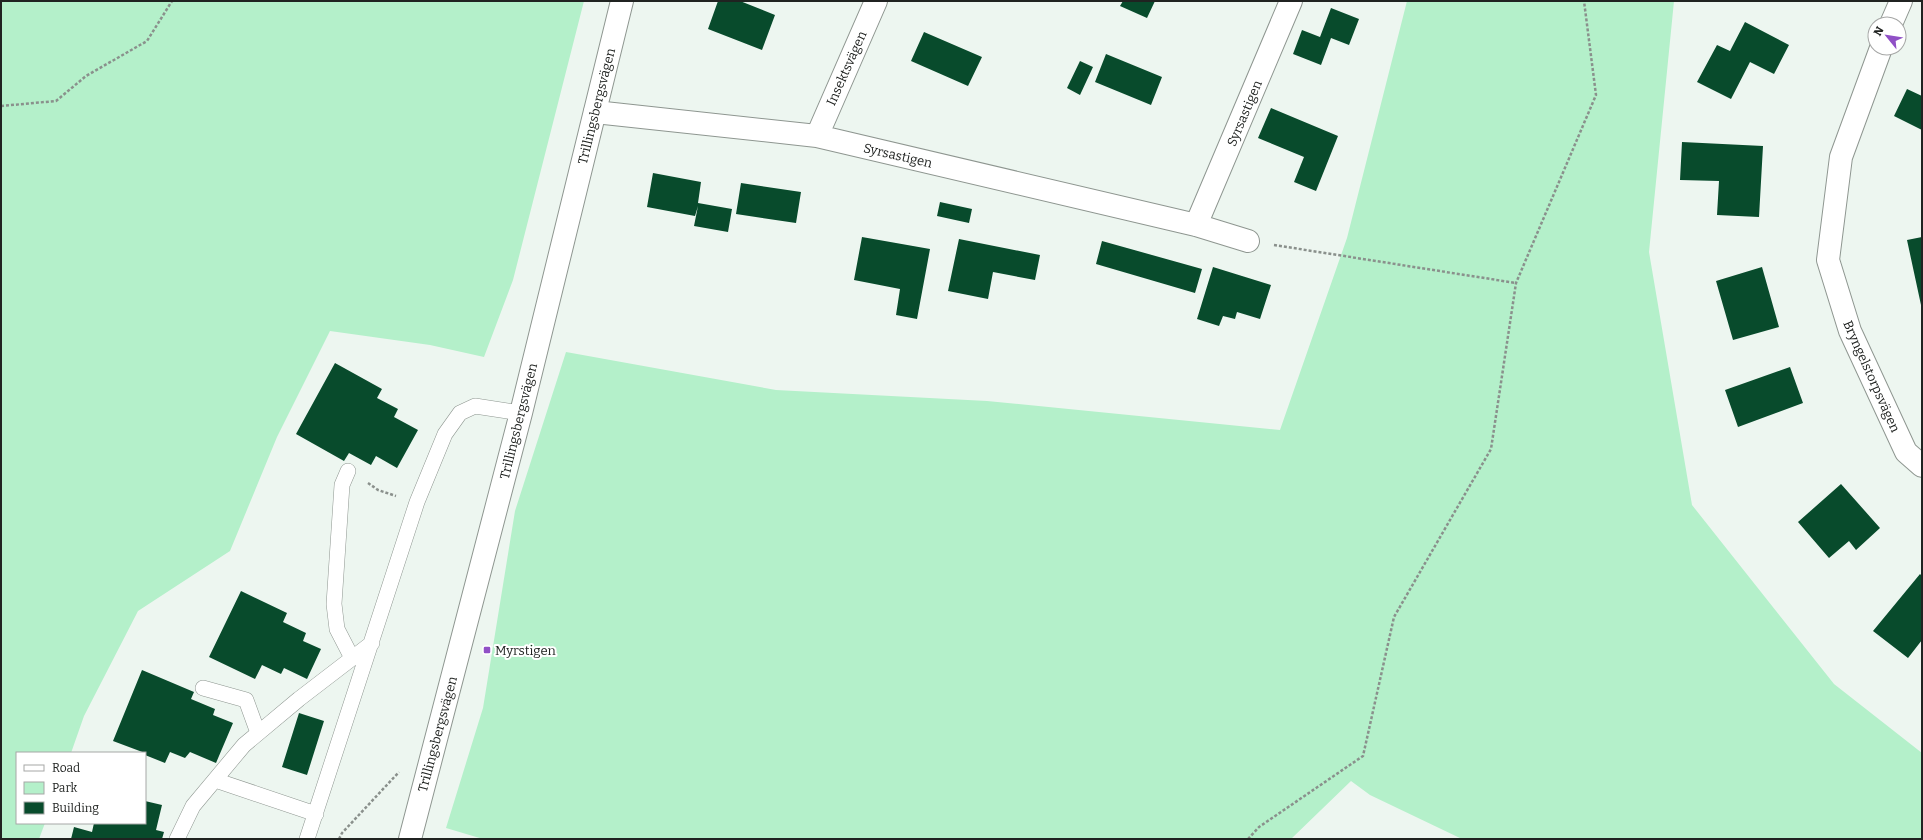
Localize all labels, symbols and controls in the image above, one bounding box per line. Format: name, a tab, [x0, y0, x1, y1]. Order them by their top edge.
north arrow	[1867, 16, 1907, 56]
text: N	[1871, 24, 1887, 38]
street label: Insektsvägen	[823, 28, 870, 108]
street label: Trillingsbergsvägen	[575, 46, 618, 166]
street label: Syrsastigen	[1224, 77, 1265, 148]
street label: Syrsastigen	[862, 140, 935, 171]
street label: Bryngelstorpsvägen	[1840, 318, 1903, 435]
street label: Trillingsbergsvägen	[497, 361, 540, 481]
place label: Myrstigen	[495, 643, 557, 658]
marker: Myrstigen	[482, 645, 492, 655]
street label: Trillingsbergsvägen	[415, 674, 460, 794]
legend	[16, 752, 146, 824]
text: Road	[52, 761, 80, 775]
text: Park	[52, 781, 78, 795]
text: Building	[52, 801, 99, 815]

